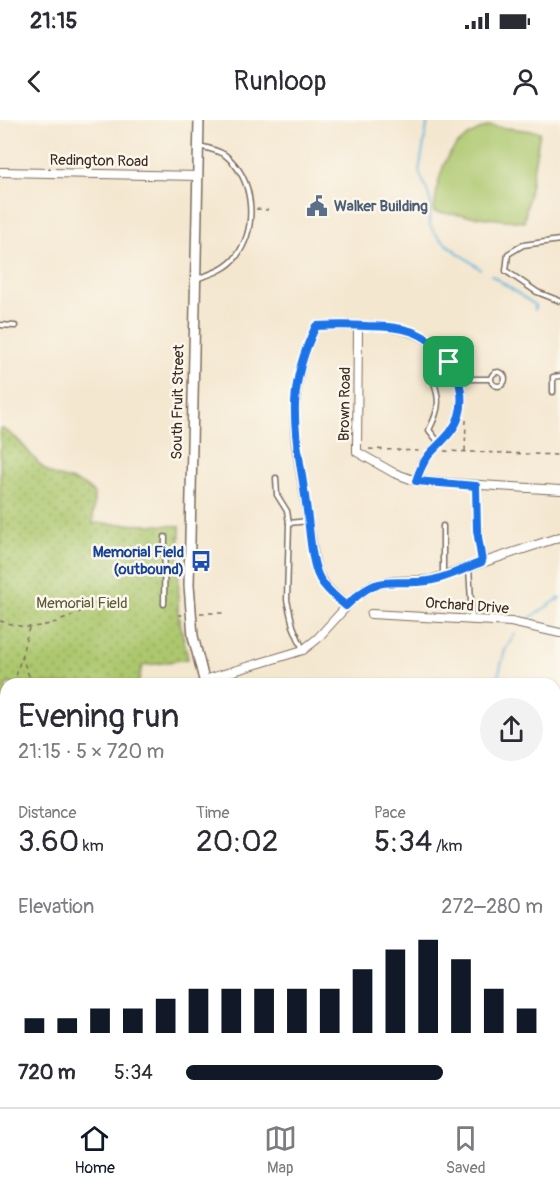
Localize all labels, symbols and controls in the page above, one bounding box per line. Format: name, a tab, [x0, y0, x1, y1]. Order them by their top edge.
text: 21:15	[30, 7, 77, 35]
icon: back	[18, 65, 51, 98]
text: Runloop	[234, 65, 326, 98]
icon: person	[509, 65, 542, 98]
street label: Redington Road	[49, 151, 149, 171]
public building icon: Walker Building	[305, 194, 329, 218]
place label: Walker Building	[334, 197, 428, 216]
pin	[423, 336, 474, 387]
street label: South Fruit Street	[167, 343, 189, 460]
icon: arrive	[432, 345, 465, 378]
street label: Brown Road	[335, 367, 355, 441]
place label: Memorial Field (outbound)	[93, 543, 184, 579]
bus stop icon: Memorial Field (outbound)	[189, 549, 213, 573]
park label: Memorial Field	[36, 594, 128, 613]
street label: Orchard Drive	[424, 594, 510, 618]
text: Evening run	[18, 696, 179, 737]
button: share	[480, 698, 543, 761]
text: 21:15 · 5 × 720 m	[18, 739, 164, 764]
text: Distance	[18, 803, 77, 823]
text: Time	[196, 803, 229, 823]
text: Pace	[374, 803, 406, 823]
text: 3.60	[18, 823, 79, 860]
text: 20:02	[196, 823, 279, 860]
text: 5:34	[374, 823, 432, 860]
text: km	[79, 836, 104, 856]
text: /km	[432, 836, 463, 856]
text: Elevation	[18, 894, 94, 919]
text: 272–280 m	[441, 894, 543, 919]
text: 720 m	[18, 1060, 76, 1085]
text: 5:34	[114, 1060, 153, 1085]
tab: Home	[74, 1122, 115, 1178]
tab: Map	[264, 1122, 297, 1178]
tab: Saved	[446, 1122, 486, 1178]

